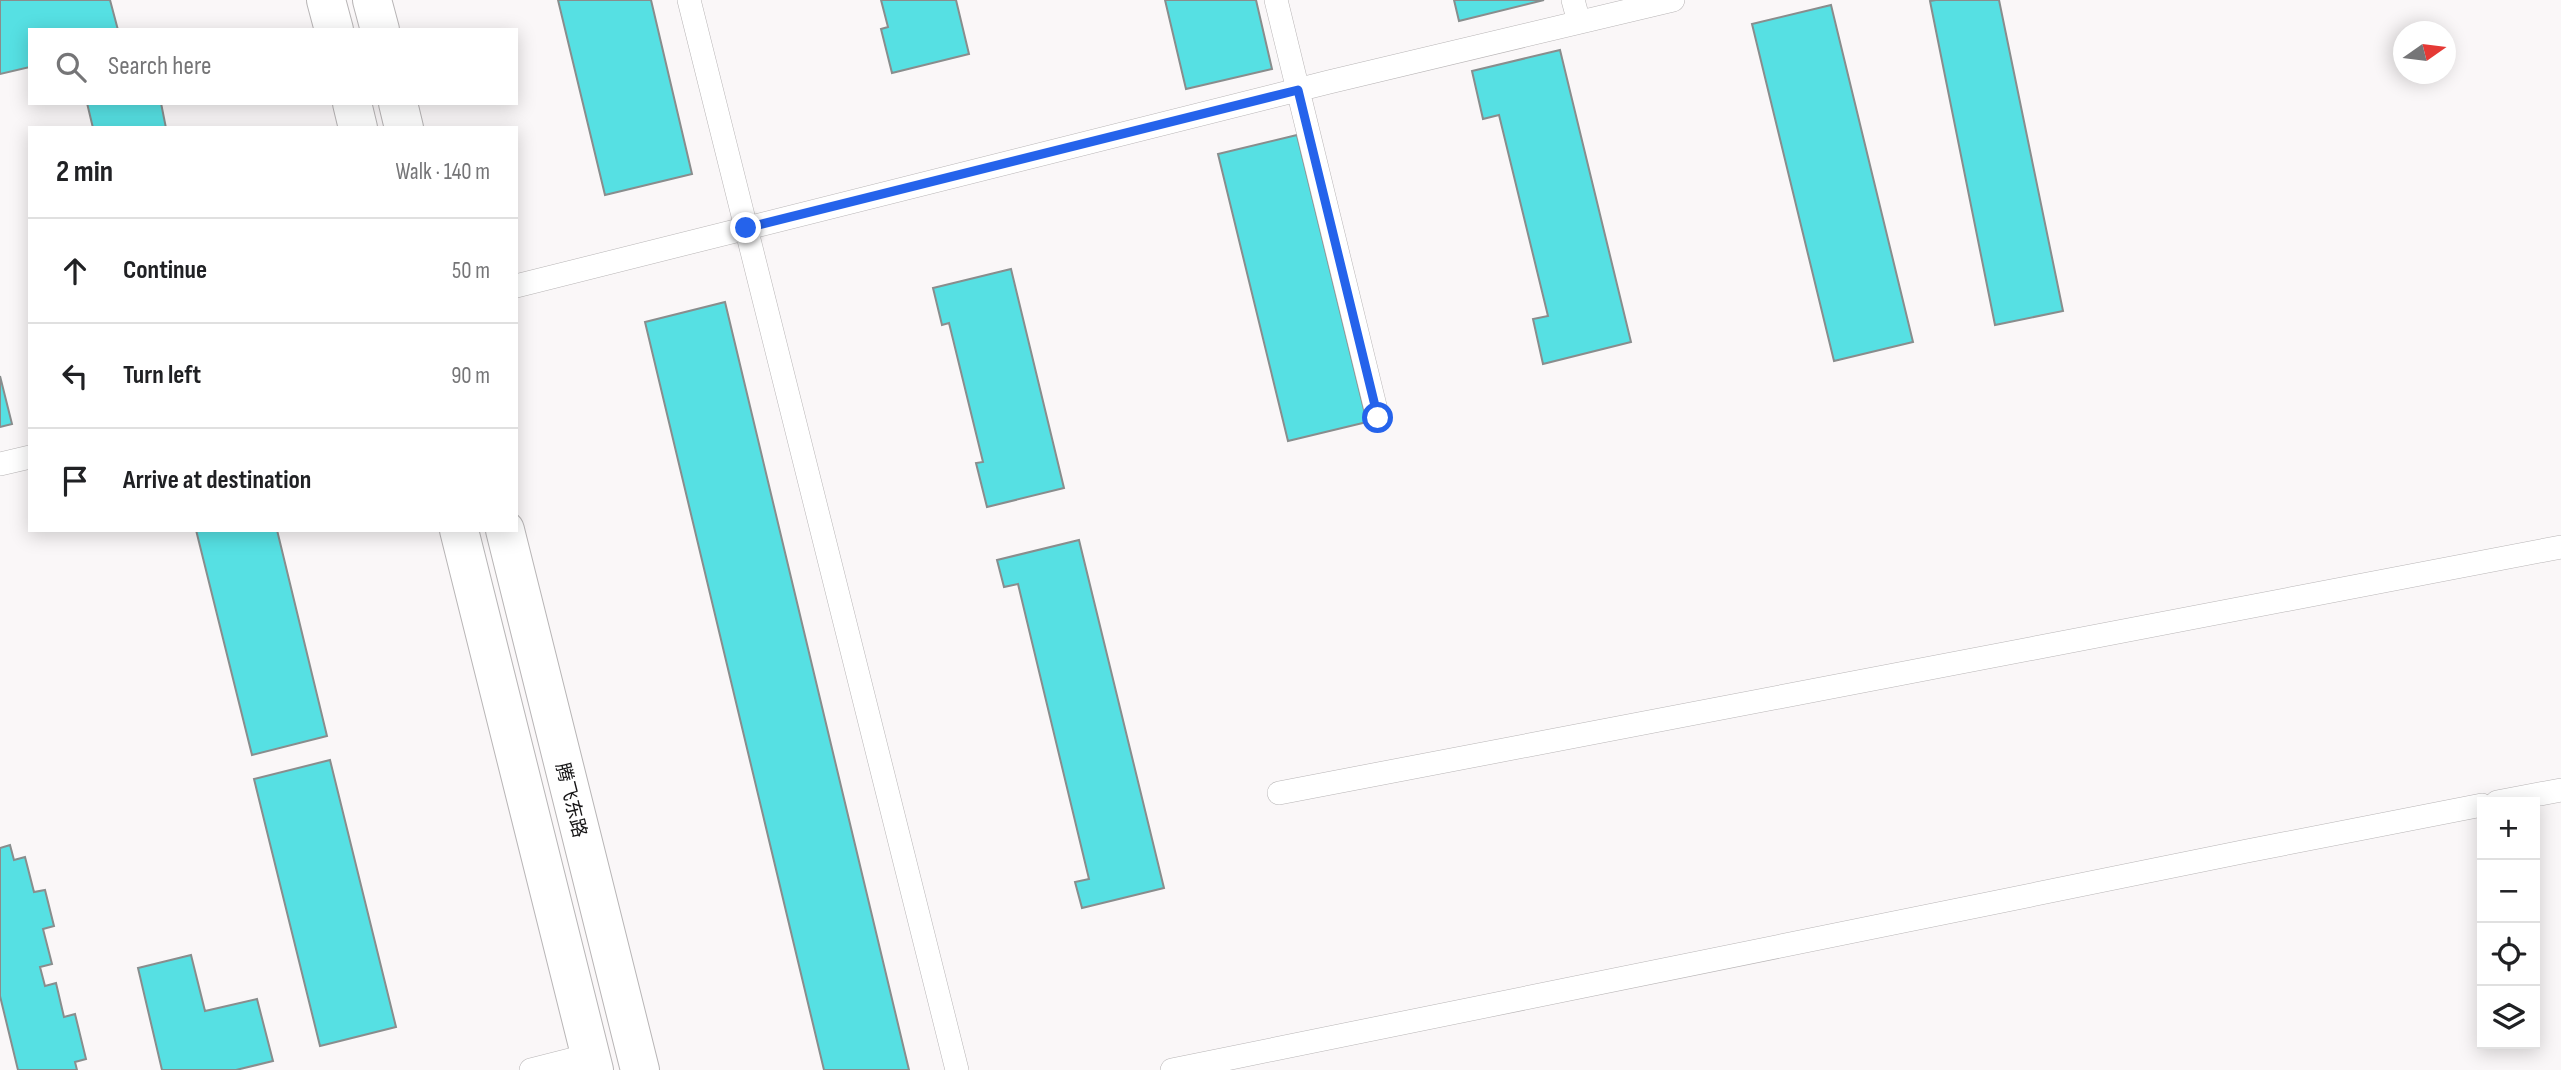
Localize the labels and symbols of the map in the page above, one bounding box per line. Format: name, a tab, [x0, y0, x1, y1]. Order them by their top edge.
north arrow	[2393, 21, 2456, 84]
route end	[730, 212, 761, 243]
route start	[1362, 402, 1393, 433]
street label: 腾飞东路	[550, 761, 591, 840]

